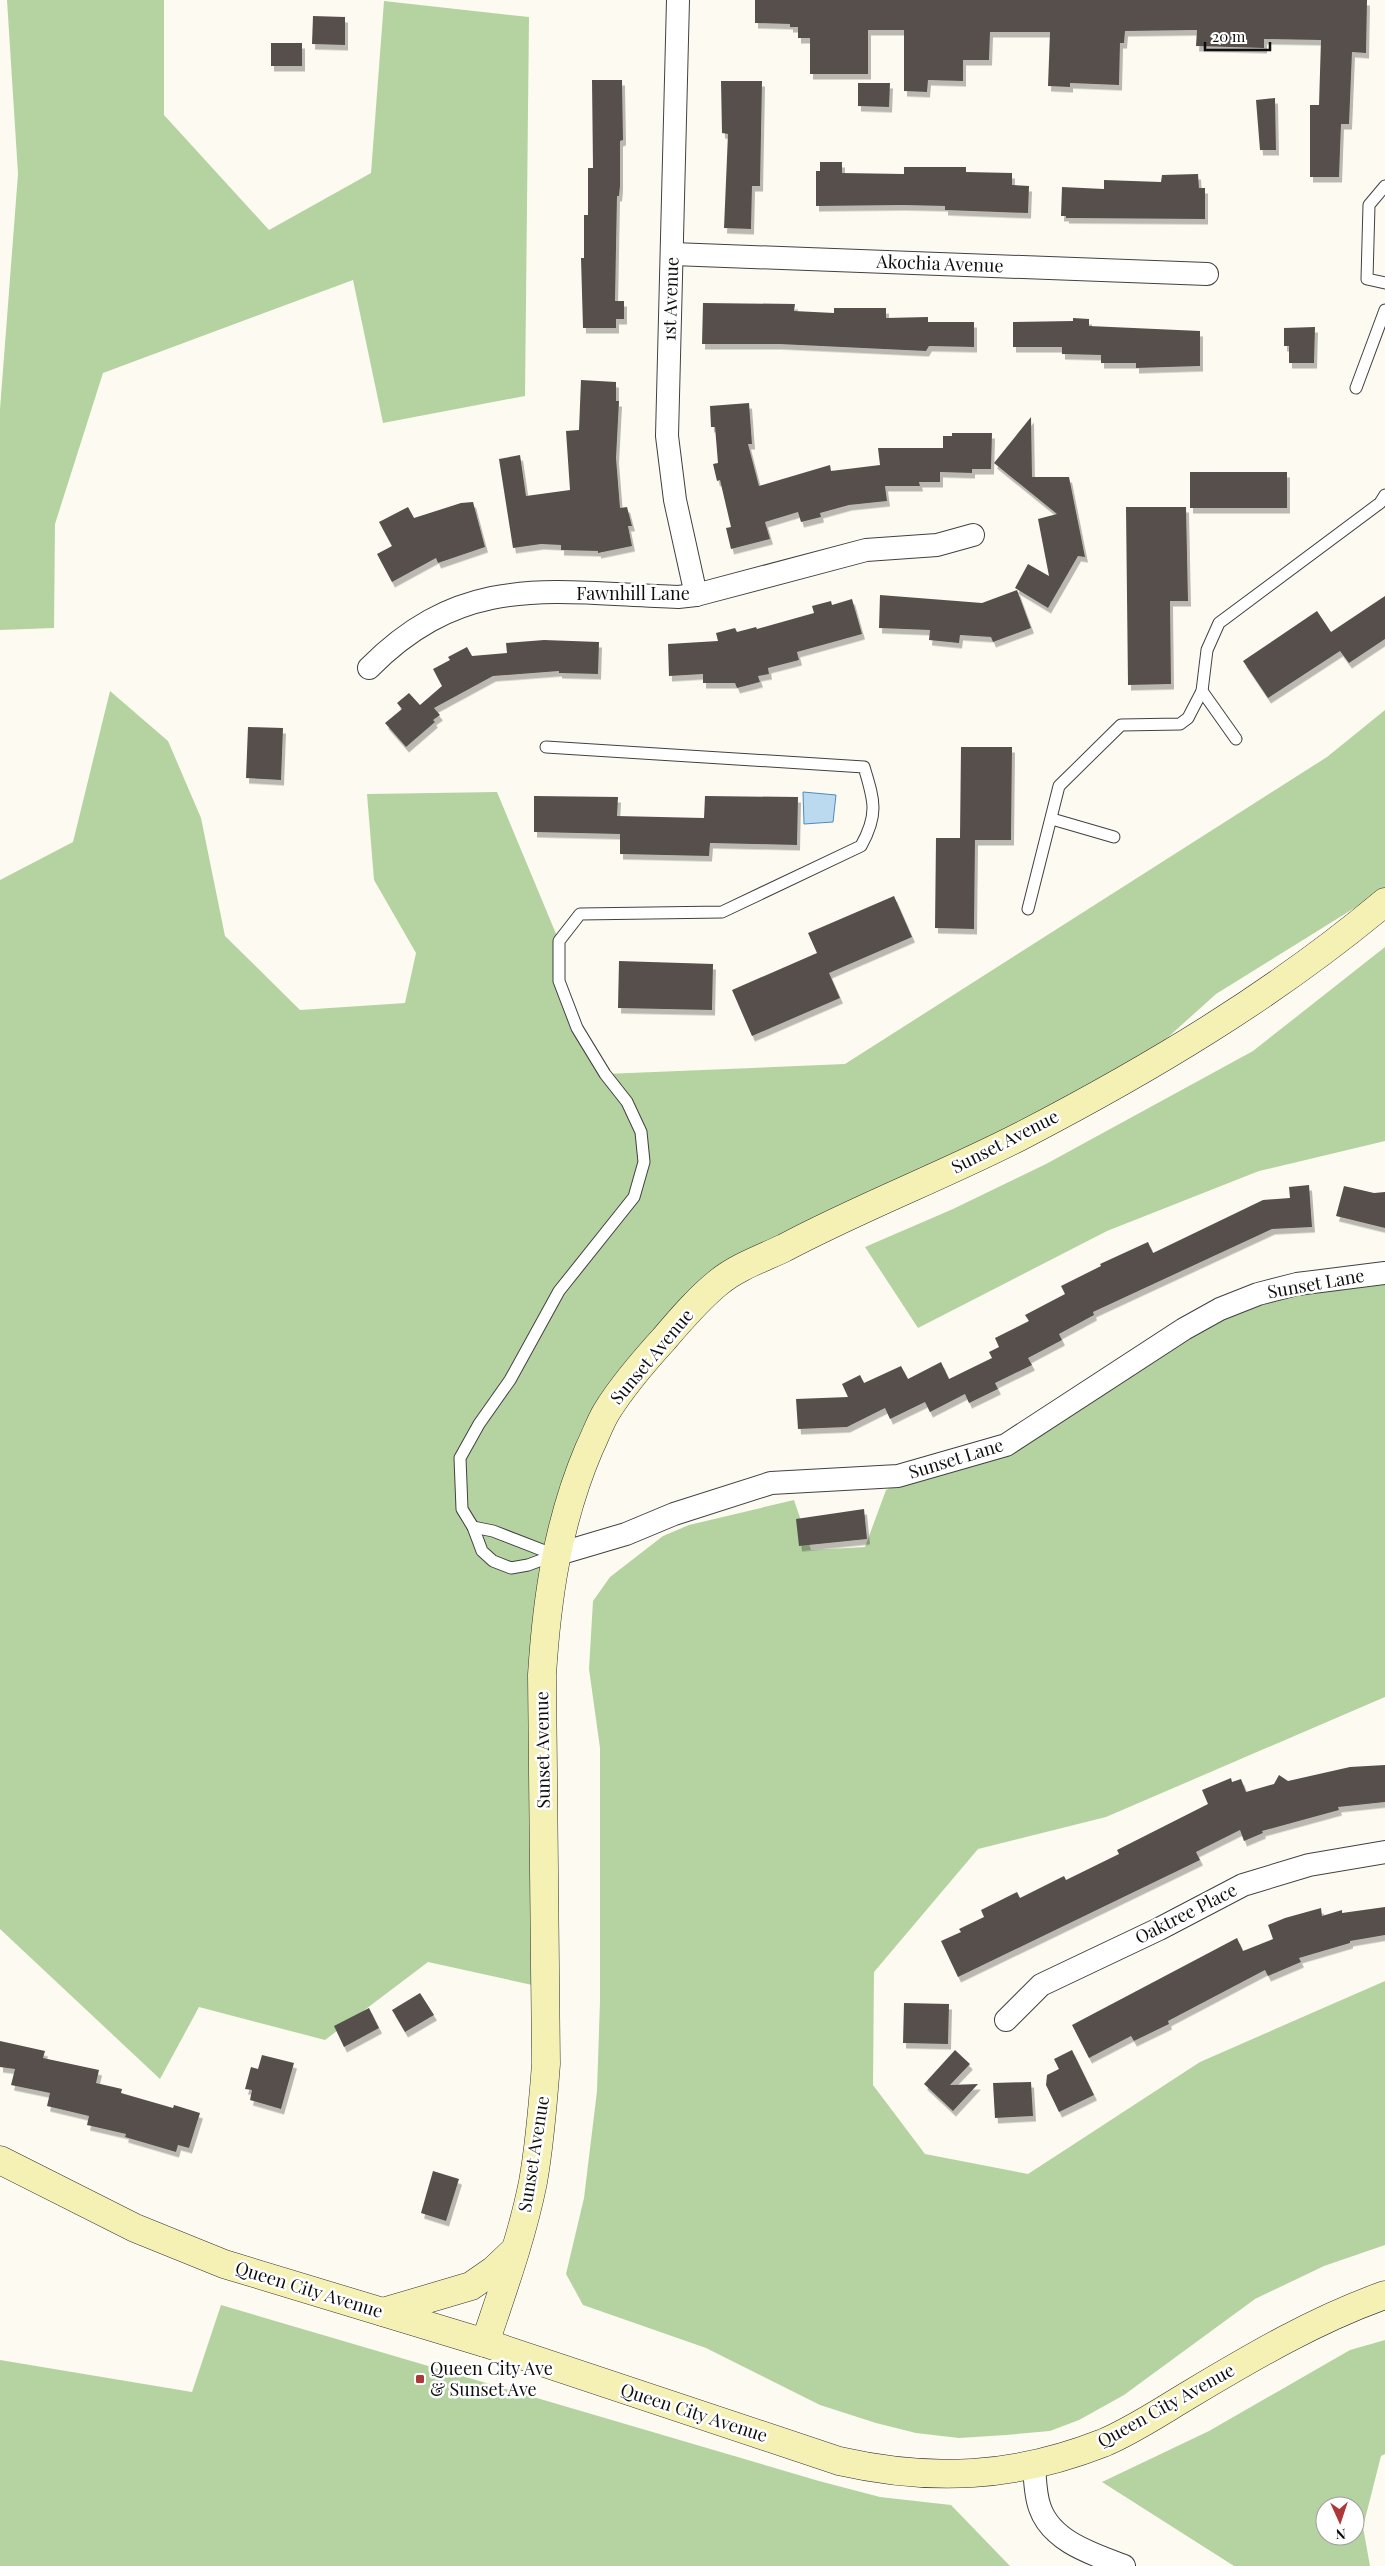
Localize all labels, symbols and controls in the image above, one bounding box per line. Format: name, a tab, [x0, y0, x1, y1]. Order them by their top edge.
scale bar	[1205, 20, 1270, 52]
text: 20 m	[1212, 26, 1246, 46]
street label: Akochia Avenue	[875, 249, 1004, 277]
street label: 1st Avenue	[657, 257, 683, 341]
street label: Fawnhill Lane	[576, 581, 690, 605]
street label: Sunset Avenue	[947, 1104, 1062, 1178]
street label: Sunset Lane	[1265, 1263, 1366, 1303]
street label: Sunset Avenue	[604, 1304, 698, 1409]
street label: Sunset Lane	[905, 1432, 1006, 1484]
street label: Sunset Avenue	[529, 1691, 555, 1809]
street label: Oaktree Place	[1131, 1877, 1241, 1949]
street label: Sunset Avenue	[512, 2094, 554, 2214]
street label: Queen City Avenue	[233, 2255, 386, 2323]
place label: Queen City Ave & Sunset Ave	[430, 2356, 553, 2401]
street label: Queen City Avenue	[1093, 2358, 1238, 2453]
marker: Queen City Ave & Sunset Ave	[414, 2373, 426, 2385]
street label: Queen City Avenue	[618, 2377, 771, 2447]
north arrow	[1315, 2496, 1365, 2546]
text: N	[1335, 2525, 1346, 2544]

